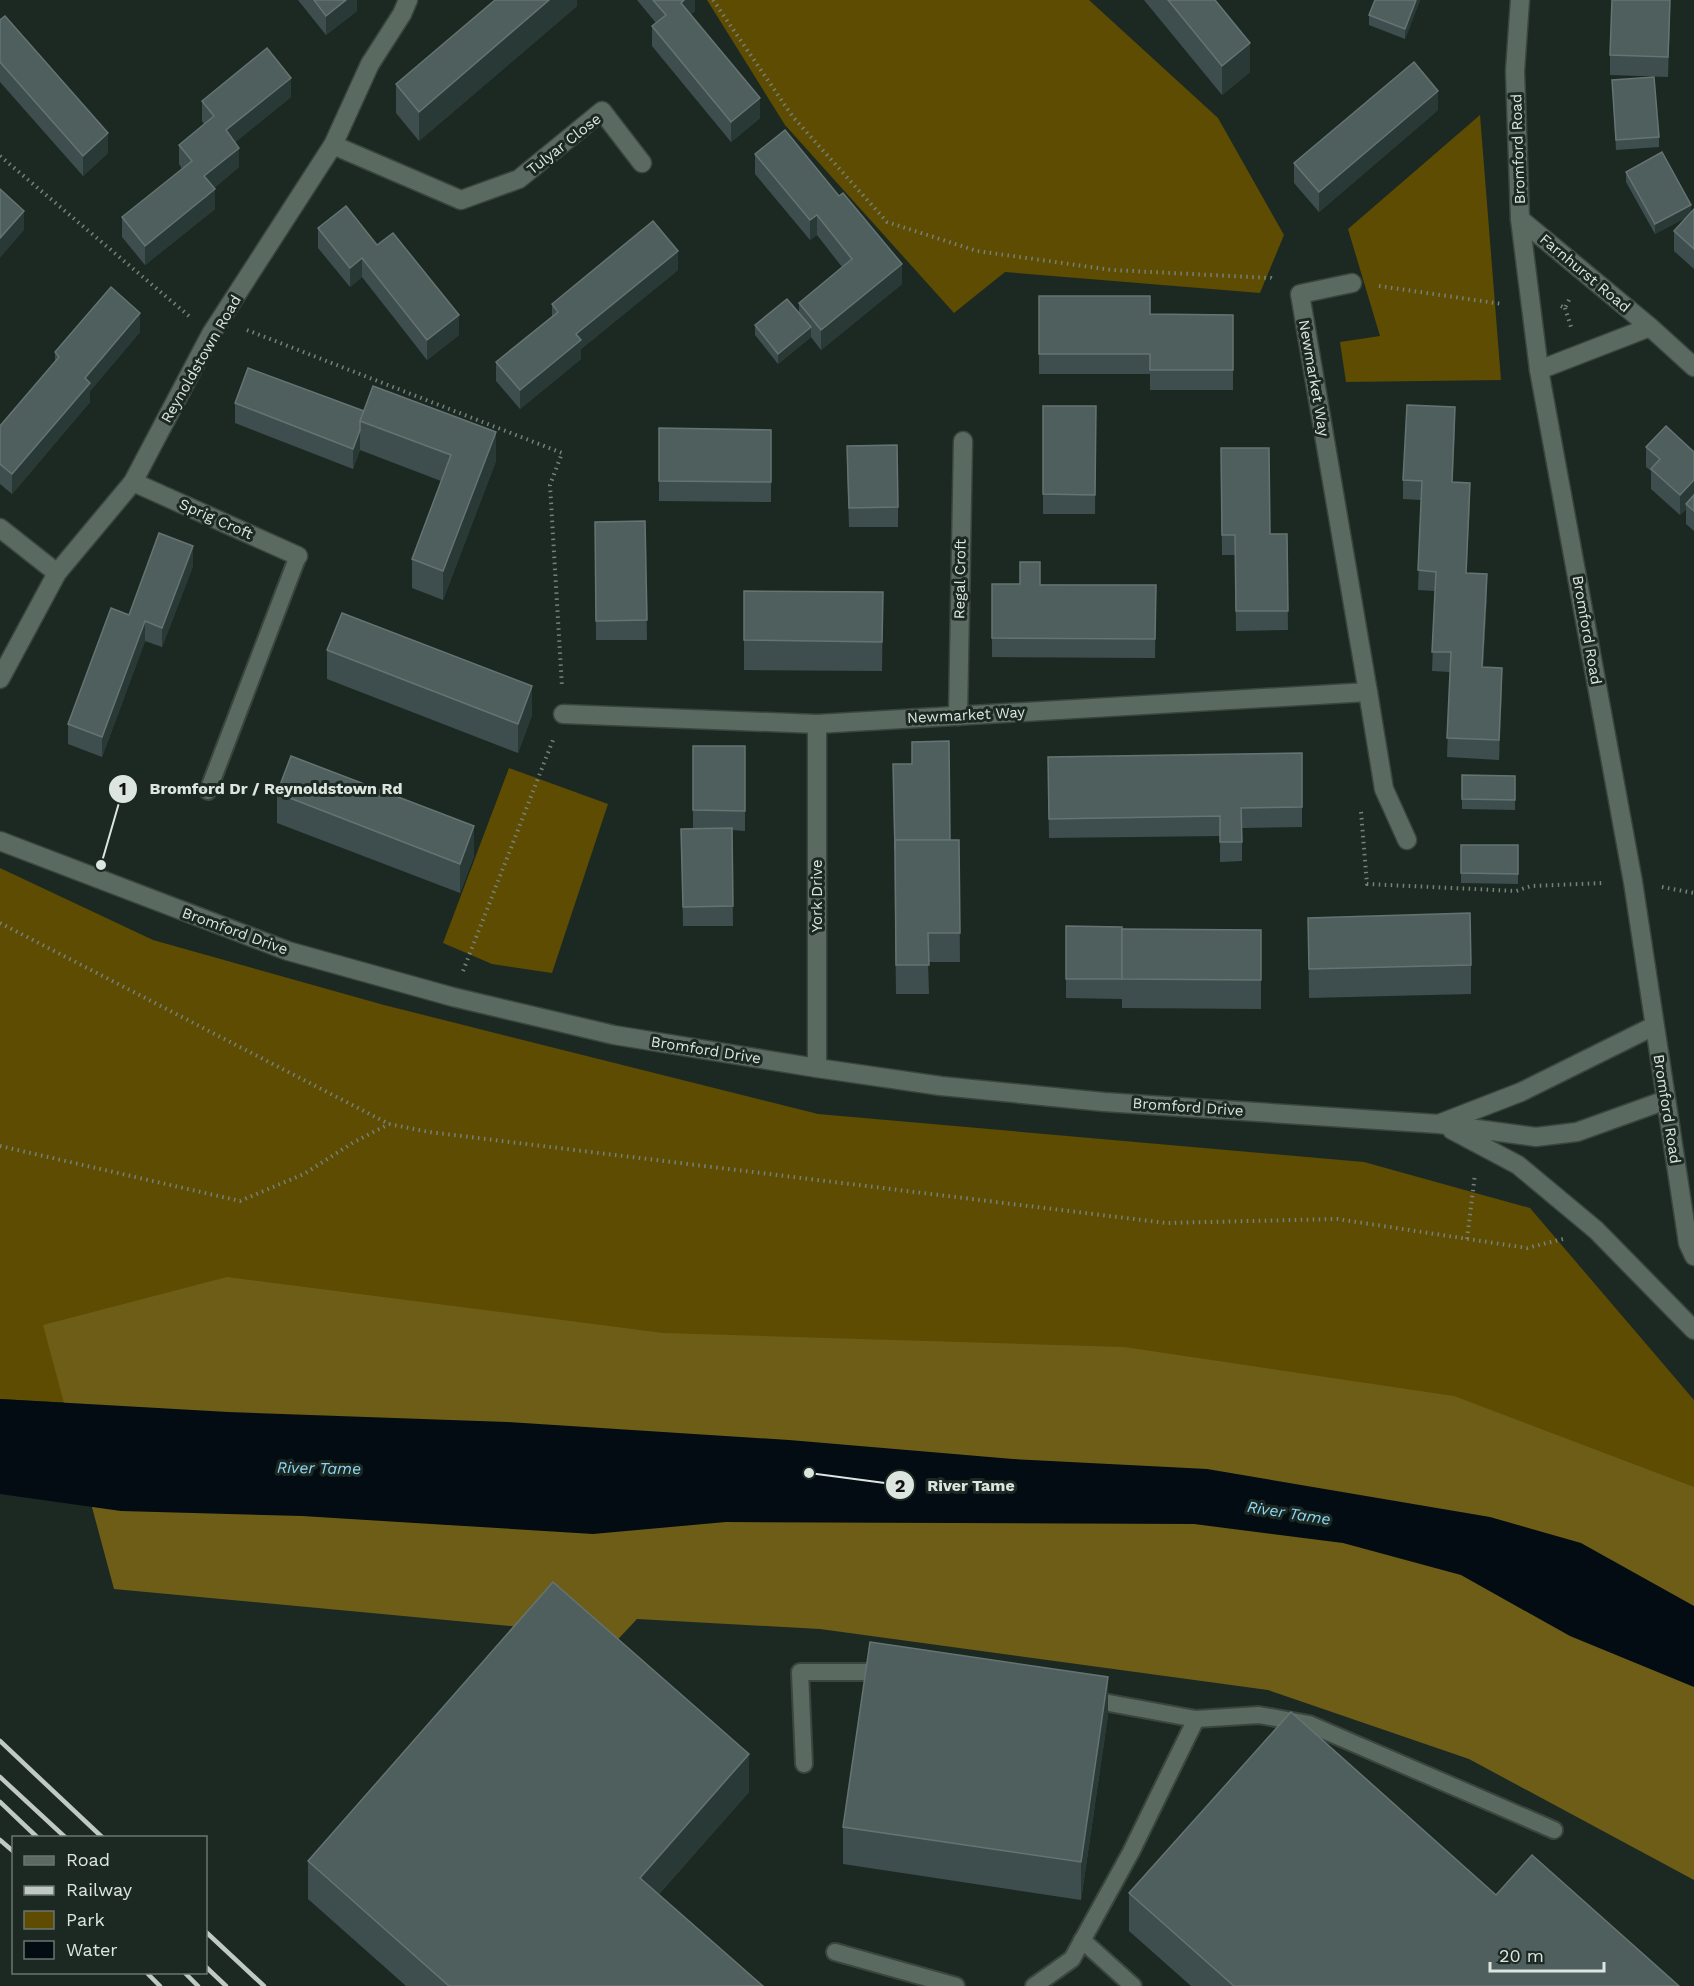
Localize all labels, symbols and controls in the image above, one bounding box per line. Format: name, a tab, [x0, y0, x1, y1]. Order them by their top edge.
street label: Bromford Road	[1507, 93, 1529, 205]
street label: Tulyar Close	[523, 110, 605, 178]
street label: Farnhurst Road	[1536, 230, 1634, 316]
street label: Reynoldstown Road	[157, 292, 245, 426]
street label: Newmarket Way	[1295, 318, 1333, 438]
street label: Sprig Croft	[176, 495, 256, 543]
street label: Regal Croft	[950, 538, 970, 619]
street label: Bromford Road	[1569, 574, 1605, 686]
street label: Newmarket Way	[907, 703, 1026, 727]
callout: Bromford Dr / Reynoldstown Rd	[108, 772, 415, 806]
text: 1	[119, 778, 127, 799]
text: Bromford Dr / Reynoldstown Rd	[150, 779, 403, 798]
street label: York Drive	[808, 859, 826, 933]
street label: Bromford Drive	[180, 904, 290, 958]
street label: Bromford Drive	[650, 1032, 762, 1068]
street label: Bromford Road	[1649, 1053, 1685, 1165]
street label: Bromford Drive	[1132, 1094, 1244, 1120]
water label: River Tame	[277, 1458, 361, 1478]
callout: River Tame	[885, 1468, 1027, 1502]
text: 2	[895, 1475, 905, 1496]
text: River Tame	[927, 1476, 1015, 1495]
water label: River Tame	[1246, 1497, 1332, 1529]
legend	[12, 1836, 207, 1974]
text: Road	[66, 1849, 110, 1870]
text: Railway	[66, 1879, 133, 1900]
text: Park	[66, 1909, 105, 1930]
scale bar	[1490, 1935, 1604, 1973]
text: Water	[66, 1939, 118, 1960]
text: 20 m	[1499, 1945, 1544, 1966]

